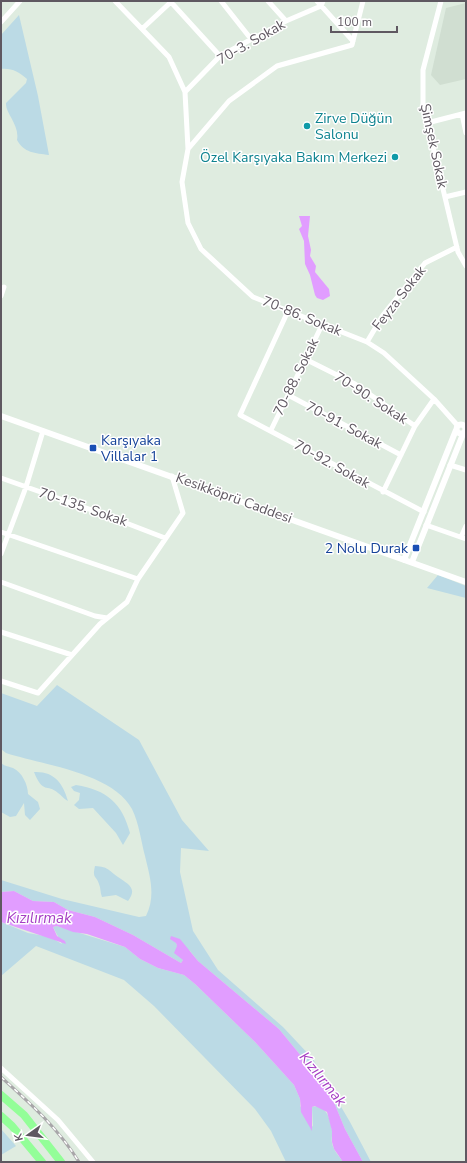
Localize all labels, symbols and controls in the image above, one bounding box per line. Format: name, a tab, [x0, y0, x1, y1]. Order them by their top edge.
scale bar	[331, 8, 397, 34]
street label: 70-3. Sokak	[213, 14, 289, 69]
text: 100 m	[337, 14, 372, 30]
street label: Şimşek Sokak	[416, 102, 452, 191]
place label: Zirve Düğün Salonu	[315, 109, 392, 144]
marker: Zirve Düğün Salonu	[302, 121, 312, 131]
place label: Özel Karşıyaka Bakım Merkezi	[200, 148, 387, 167]
marker: Özel Karşıyaka Bakım Merkezi	[390, 152, 400, 162]
street label: Feyza Sokak	[368, 261, 431, 334]
street label: 70-86. Sokak	[259, 291, 345, 341]
street label: 70-88. Sokak	[269, 334, 323, 419]
street label: 70-90. Sokak	[331, 367, 412, 429]
street label: 70-91. Sokak	[302, 397, 386, 454]
place label: Karşıyaka Villalar 1	[100, 431, 161, 466]
street label: 70-92. Sokak	[291, 435, 374, 493]
marker: Karşıyaka Villalar 1	[88, 443, 98, 453]
street label: Kesikköprü Caddesi	[173, 468, 295, 528]
street label: 70-135. Sokak	[36, 483, 131, 531]
place label: 2 Nolu Durak	[325, 539, 409, 558]
marker: 2 Nolu Durak	[411, 543, 421, 553]
water label: Kızılırmak	[7, 908, 72, 928]
water label: Kızılırmak	[295, 1047, 351, 1111]
north arrow	[8, 1115, 48, 1155]
text: K	[10, 1131, 27, 1143]

